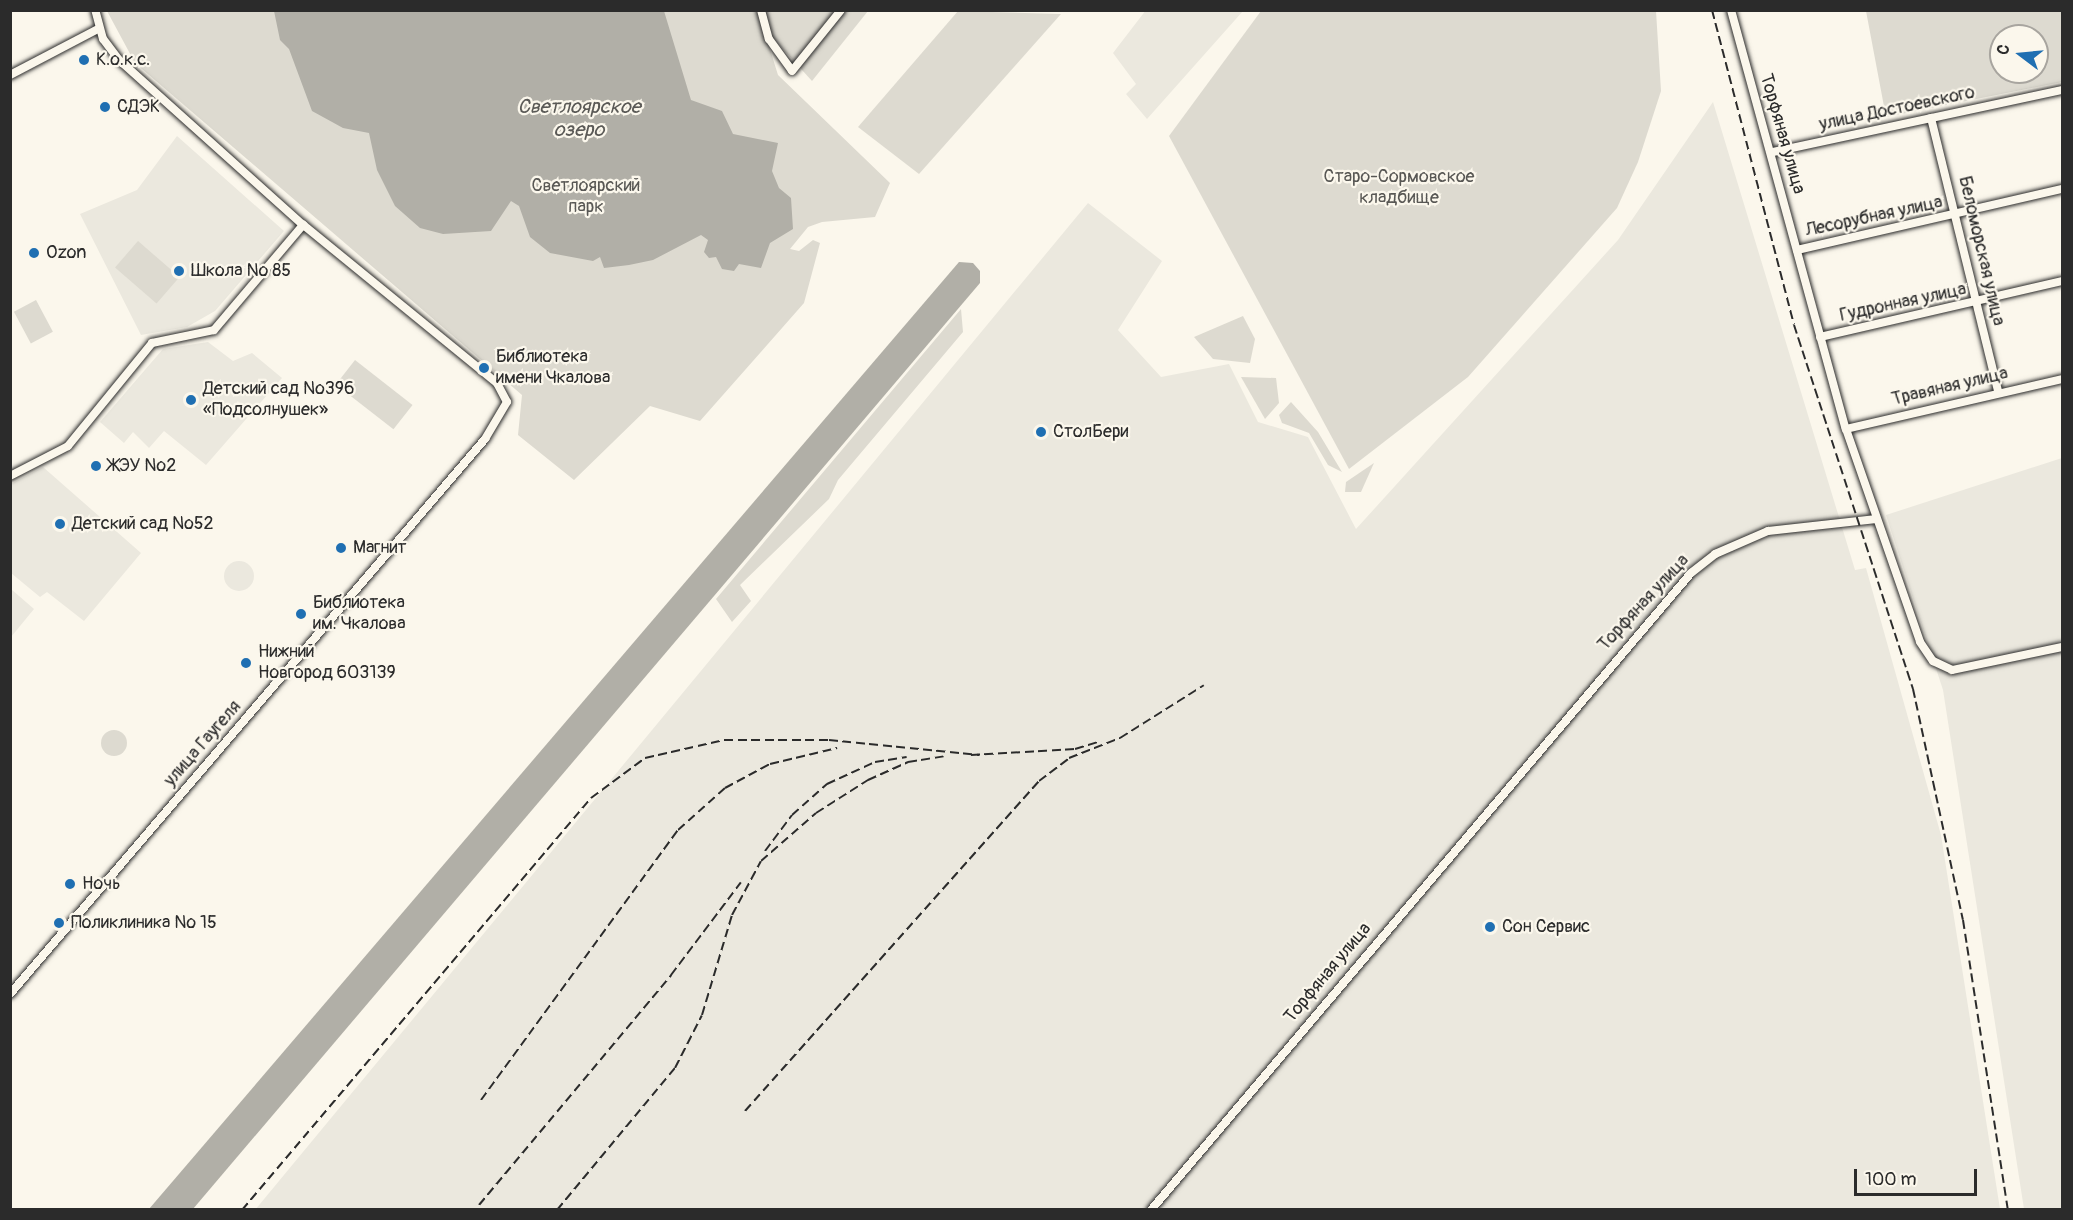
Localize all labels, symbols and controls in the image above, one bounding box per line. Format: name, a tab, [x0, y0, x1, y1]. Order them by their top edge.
north arrow	[1989, 24, 2049, 84]
text: С	[1993, 42, 2015, 57]
place label: К.о.к.с.	[96, 49, 150, 71]
marker: К.о.к.с.	[77, 53, 91, 67]
street label: Торфяная улица	[1755, 71, 1809, 197]
street label: улица Достоевского	[1817, 82, 1977, 136]
water label: Светлоярское озеро	[517, 94, 641, 141]
place label: СДЭК	[117, 96, 160, 118]
marker: СДЭК	[98, 100, 112, 114]
park label: Старо-Сормовское кладбище	[1324, 167, 1474, 210]
street label: Беломорская улица	[1953, 174, 2009, 328]
park label: Светлоярский парк	[531, 176, 641, 219]
street label: Лесорубная улица	[1804, 192, 1944, 242]
place label: Ozon	[46, 242, 86, 264]
marker: Ozon	[27, 246, 41, 260]
place label: Школа № 85	[191, 260, 291, 282]
marker: Школа № 85	[172, 264, 186, 278]
street label: Гудронная улица	[1838, 279, 1968, 327]
place label: Библиотека имени Чкалова	[496, 347, 610, 389]
marker: Библиотека имени Чкалова	[477, 361, 491, 375]
street label: Травяная улица	[1890, 363, 2010, 411]
place label: Детский сад №396 «Подсолнушек»	[203, 379, 355, 422]
marker: Детский сад №396 «Подсолнушек»	[184, 393, 198, 407]
place label: СтолБери	[1053, 421, 1128, 443]
marker: СтолБери	[1034, 425, 1048, 439]
place label: ЖЭУ №2	[108, 455, 176, 477]
marker: ЖЭУ №2	[89, 459, 103, 473]
place label: Детский сад №52	[72, 513, 214, 535]
marker: Детский сад №52	[53, 517, 67, 531]
place label: Магнит	[353, 537, 406, 559]
marker: Магнит	[334, 541, 348, 555]
street label: Торфяная улица	[1594, 550, 1694, 656]
place label: Библиотека им. Чкалова	[313, 593, 406, 636]
marker: Библиотека им. Чкалова	[294, 607, 308, 621]
place label: Нижний Новгород 603139	[258, 642, 396, 684]
marker: Нижний Новгород 603139	[239, 656, 253, 670]
street label: улица Гаугеля	[160, 697, 246, 791]
place label: Ночь	[82, 873, 120, 895]
marker: Ночь	[63, 877, 77, 891]
place label: Поликлиника № 15	[71, 912, 217, 934]
marker: Поликлиника № 15	[52, 916, 66, 930]
place label: Сон Сервис	[1502, 916, 1590, 938]
street label: Торфяная улица	[1280, 919, 1376, 1027]
marker: Сон Сервис	[1483, 920, 1497, 934]
scale bar	[1857, 1157, 1980, 1195]
text: 100 m	[1865, 1168, 1917, 1191]

